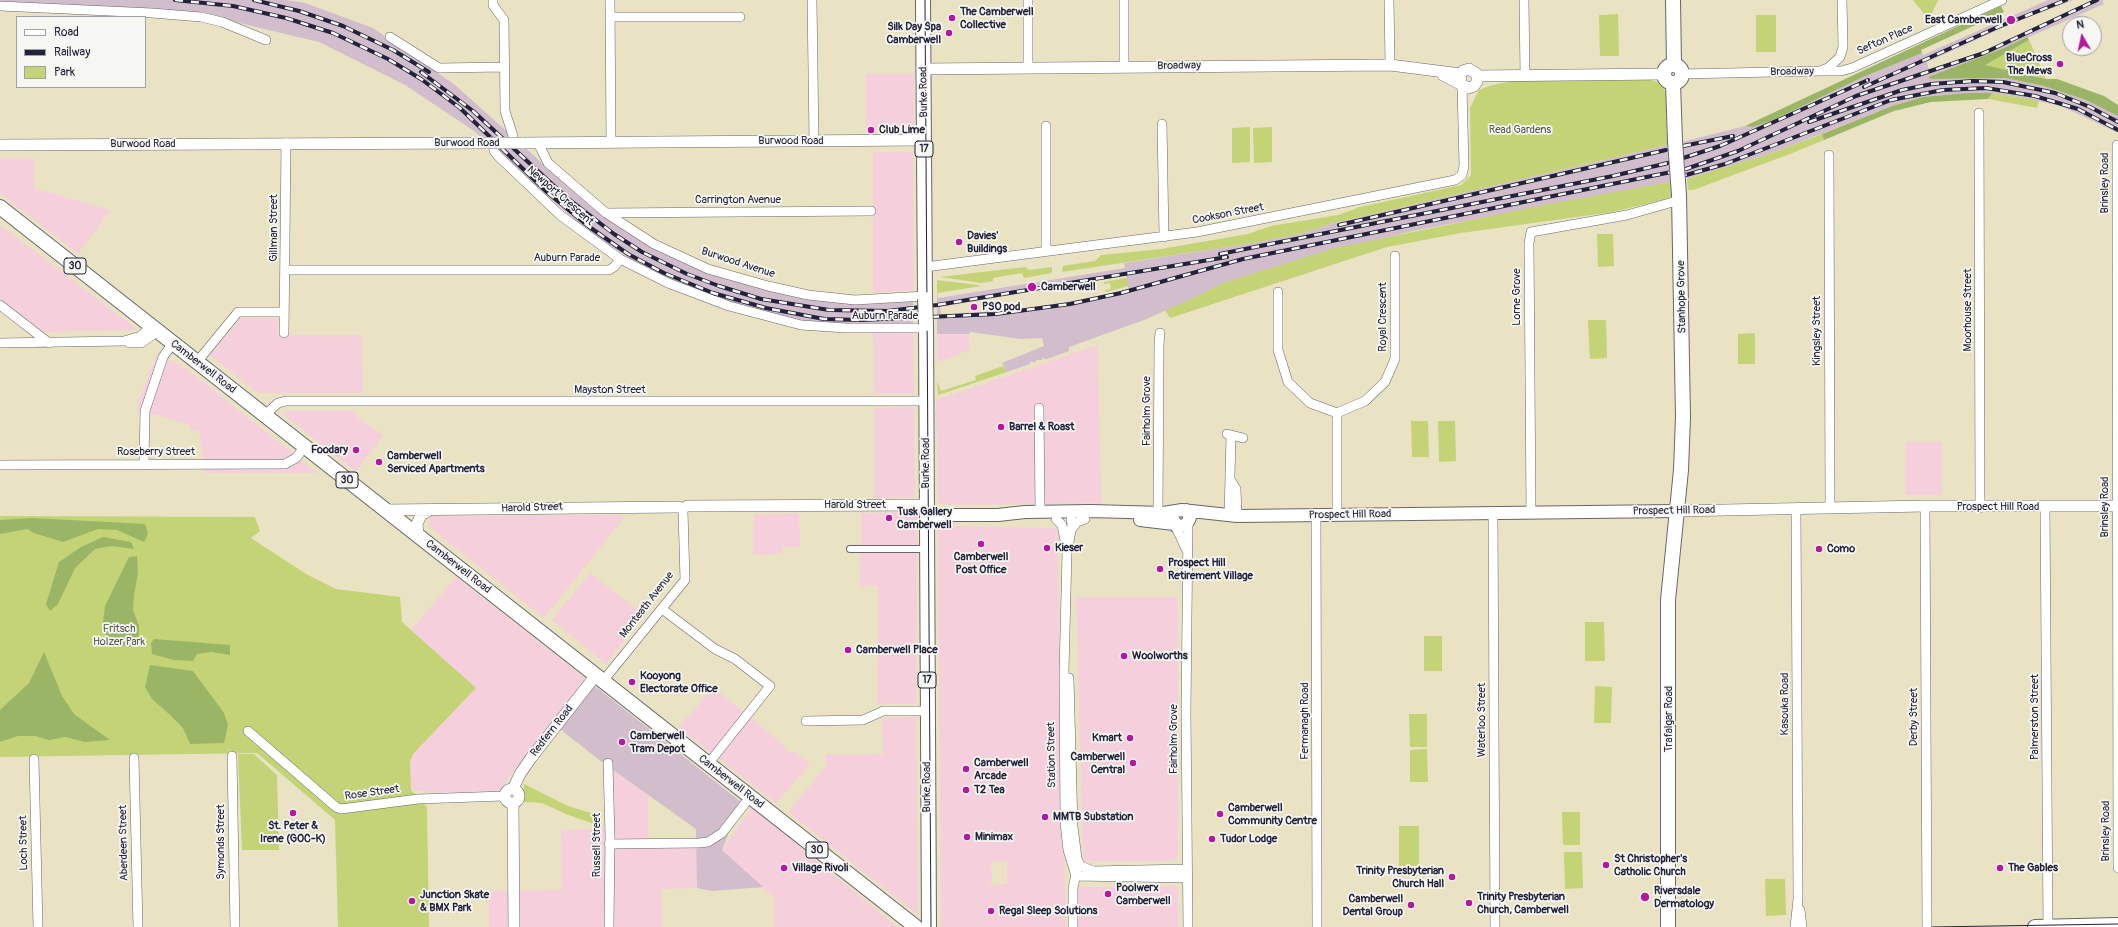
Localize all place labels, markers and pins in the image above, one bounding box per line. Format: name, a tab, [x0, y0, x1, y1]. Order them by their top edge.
place label: The Camberwell Collective	[960, 5, 1034, 31]
marker: The Camberwell Collective	[947, 13, 957, 23]
place label: East Camberwell	[1925, 13, 2002, 27]
marker: East Camberwell	[2005, 14, 2017, 26]
place label: Silk Day Spa Camberwell	[886, 20, 941, 46]
marker: Silk Day Spa Camberwell	[944, 28, 954, 38]
place label: BlueCross The Mews	[2006, 51, 2052, 77]
marker: BlueCross The Mews	[2055, 59, 2065, 69]
place label: Club Lime	[879, 123, 925, 137]
marker: Club Lime	[866, 125, 876, 135]
place label: Davies' Buildings	[967, 229, 1007, 255]
marker: Davies' Buildings	[954, 237, 964, 247]
place label: Camberwell	[1041, 280, 1096, 294]
marker: Camberwell	[1026, 281, 1038, 293]
place label: PSO pod	[982, 300, 1020, 314]
marker: PSO pod	[969, 302, 979, 312]
place label: Barrel & Roast	[1009, 420, 1074, 434]
marker: Barrel & Roast	[996, 422, 1006, 432]
place label: Foodary	[311, 443, 348, 457]
marker: Foodary	[351, 445, 361, 455]
place label: Camberwell Serviced Apartments	[387, 449, 485, 475]
marker: Camberwell Serviced Apartments	[374, 457, 384, 467]
place label: Tusk Gallery Camberwell	[897, 505, 952, 531]
marker: Tusk Gallery Camberwell	[884, 513, 894, 523]
marker: Camberwell Post Office	[976, 539, 986, 549]
place label: Kieser	[1055, 541, 1083, 555]
place label: Como	[1827, 542, 1855, 556]
marker: Kieser	[1042, 543, 1052, 553]
marker: Como	[1814, 544, 1824, 554]
place label: Camberwell Post Office	[954, 550, 1008, 576]
place label: Prospect Hill Retirement Village	[1168, 556, 1253, 582]
marker: Prospect Hill Retirement Village	[1155, 564, 1165, 574]
place label: Camberwell Place	[856, 643, 938, 657]
marker: Camberwell Place	[843, 645, 853, 655]
place label: Woolworths	[1132, 649, 1188, 663]
marker: Woolworths	[1119, 651, 1129, 661]
place label: Kooyong Electorate Office	[640, 669, 718, 695]
marker: Kooyong Electorate Office	[627, 677, 637, 687]
place label: Camberwell Tram Depot	[630, 729, 685, 755]
place label: Kmart	[1092, 731, 1122, 745]
marker: Kmart	[1125, 733, 1135, 743]
marker: Camberwell Tram Depot	[617, 737, 627, 747]
place label: Camberwell Central	[1070, 750, 1125, 776]
place label: Camberwell Arcade	[974, 756, 1029, 782]
marker: Camberwell Central	[1128, 758, 1138, 768]
marker: Camberwell Arcade	[961, 764, 971, 774]
place label: T2 Tea	[974, 783, 1005, 797]
marker: T2 Tea	[961, 785, 971, 795]
place label: Camberwell Community Centre	[1228, 801, 1317, 827]
marker: St. Peter & Irene (GOC-K)	[288, 808, 298, 818]
marker: Camberwell Community Centre	[1215, 809, 1225, 819]
place label: MMTB Substation	[1053, 810, 1133, 824]
marker: MMTB Substation	[1040, 812, 1050, 822]
place label: St. Peter & Irene (GOC-K)	[260, 819, 326, 845]
place label: Minimax	[975, 830, 1013, 844]
marker: Minimax	[962, 832, 972, 842]
place label: Tudor Lodge	[1220, 832, 1277, 846]
marker: Tudor Lodge	[1207, 834, 1217, 844]
place label: St Christopher's Catholic Church	[1614, 852, 1687, 878]
marker: St Christopher's Catholic Church	[1601, 860, 1611, 870]
place label: Village Rivoli	[792, 861, 848, 875]
place label: The Gables	[2008, 861, 2058, 875]
marker: Village Rivoli	[779, 863, 789, 873]
marker: The Gables	[1995, 863, 2005, 873]
place label: Trinity Presbyterian Church Hall	[1356, 864, 1444, 890]
marker: Trinity Presbyterian Church Hall	[1447, 872, 1457, 882]
place label: Poolwerx Camberwell	[1116, 881, 1171, 907]
place label: Riversdale Dermatology	[1654, 884, 1714, 910]
place label: Junction Skate & BMX Park	[420, 888, 489, 914]
marker: Poolwerx Camberwell	[1103, 889, 1113, 899]
place label: Trinity Presbyterian Church, Camberwell	[1477, 890, 1569, 916]
marker: Riversdale Dermatology	[1639, 891, 1651, 903]
place label: Camberwell Dental Group	[1343, 892, 1403, 918]
marker: Junction Skate & BMX Park	[407, 896, 417, 906]
marker: Trinity Presbyterian Church, Camberwell	[1464, 898, 1474, 908]
marker: Camberwell Dental Group	[1406, 900, 1416, 910]
place label: Regal Sleep Solutions	[999, 904, 1097, 918]
marker: Regal Sleep Solutions	[986, 906, 996, 916]

